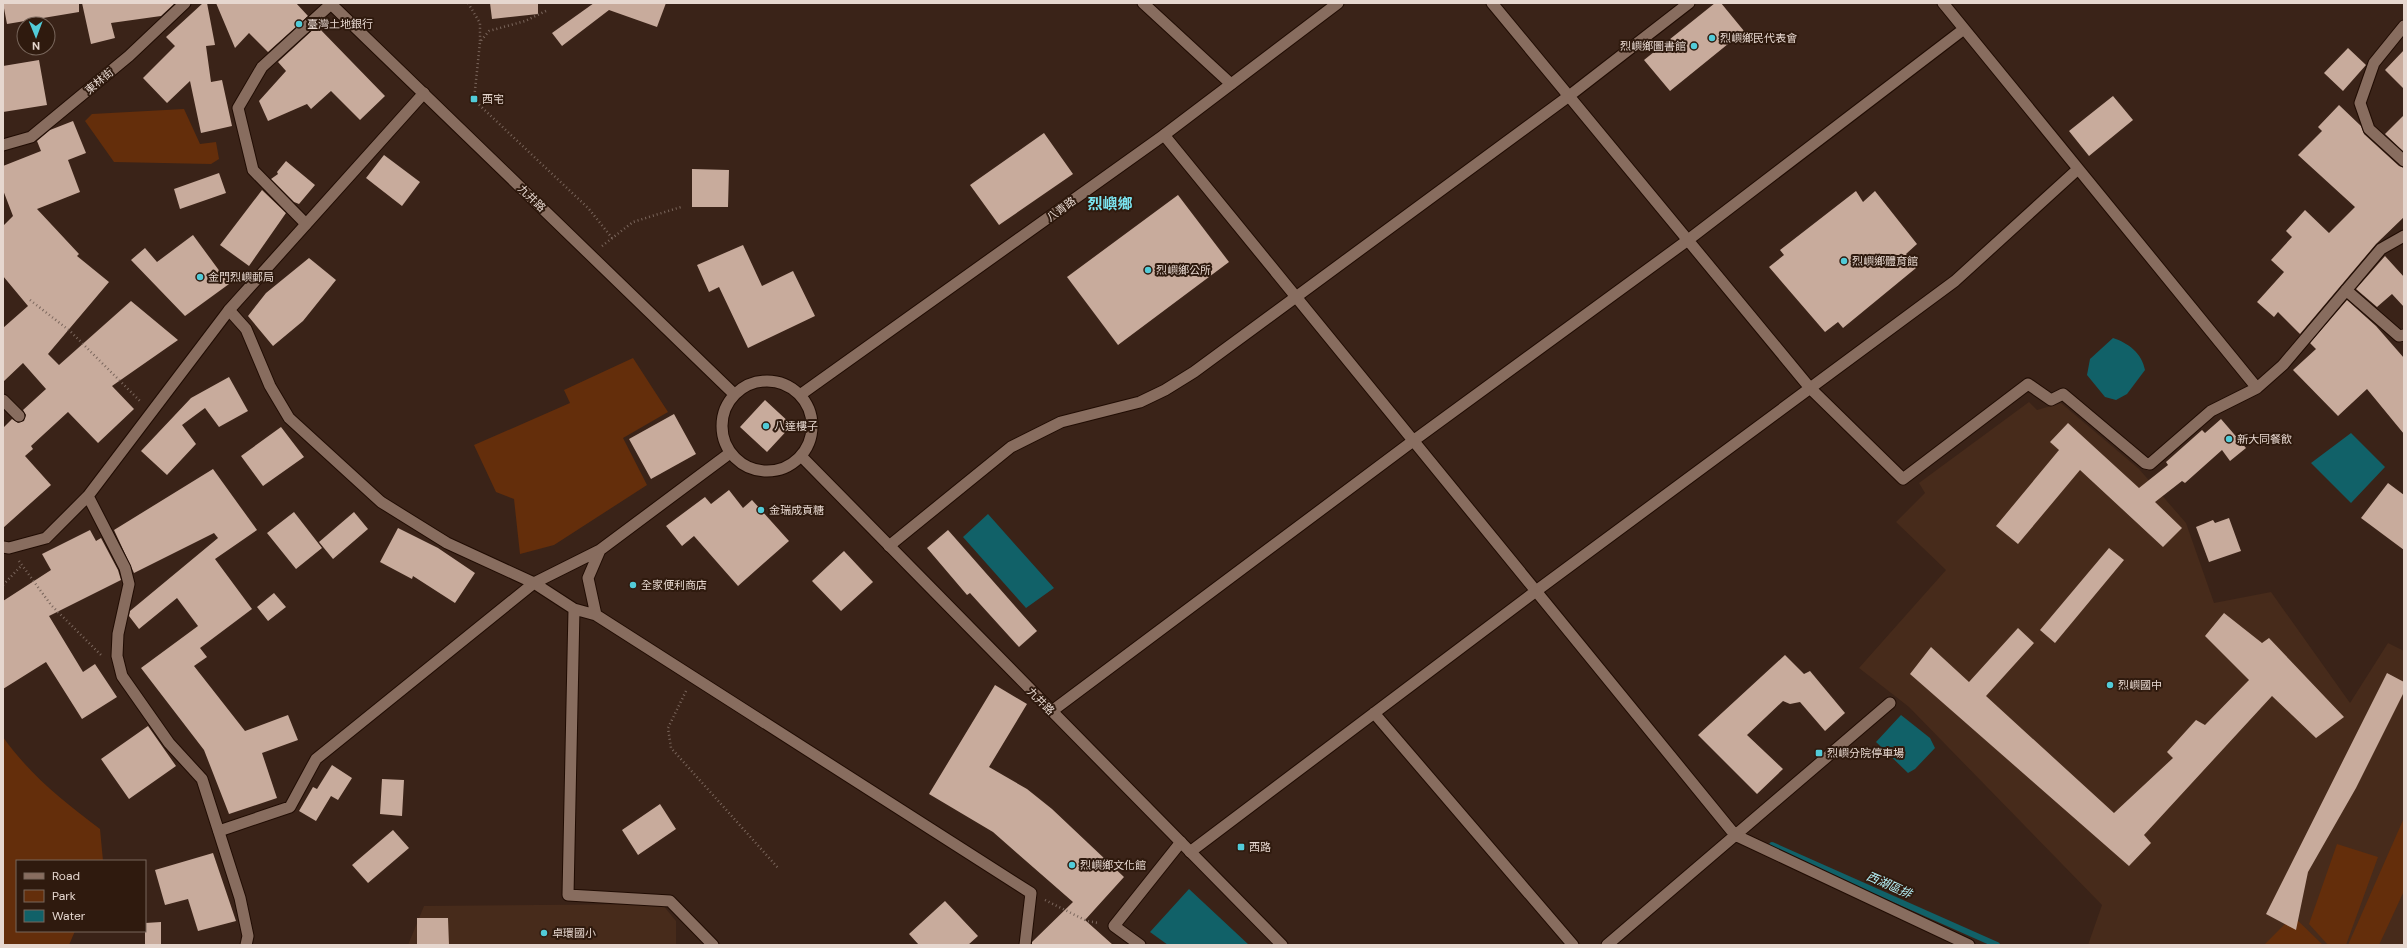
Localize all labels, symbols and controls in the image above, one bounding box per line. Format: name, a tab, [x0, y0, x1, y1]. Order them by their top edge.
north arrow	[16, 16, 56, 56]
place label: 臺灣土地銀行	[307, 17, 373, 31]
marker: 臺灣土地銀行	[294, 19, 304, 29]
place label: 烈嶼鄉民代表會	[1720, 31, 1797, 45]
marker: 烈嶼鄉民代表會	[1707, 33, 1717, 43]
text: N	[32, 39, 40, 53]
place label: 烈嶼鄉圖書館	[1620, 39, 1686, 53]
marker: 烈嶼鄉圖書館	[1689, 41, 1699, 51]
street label: 東林街	[82, 65, 116, 97]
place label: 西宅	[482, 92, 504, 106]
marker: 西宅	[469, 94, 479, 104]
street label: 九井路	[515, 182, 549, 214]
street label: 八青路	[1044, 194, 1078, 224]
district label: 烈嶼鄉	[1087, 194, 1133, 214]
place label: 烈嶼鄉體育館	[1852, 254, 1918, 268]
marker: 烈嶼鄉體育館	[1839, 256, 1849, 266]
place label: 烈嶼鄉公所	[1156, 263, 1211, 277]
marker: 烈嶼鄉公所	[1143, 265, 1153, 275]
place label: 金門烈嶼郵局	[208, 270, 274, 284]
marker: 金門烈嶼郵局	[195, 272, 205, 282]
place label: 八達樓子	[774, 419, 818, 433]
marker: 八達樓子	[761, 421, 771, 431]
place label: 新大同餐飲	[2237, 432, 2292, 446]
marker: 新大同餐飲	[2224, 434, 2234, 444]
place label: 金瑞成貢糖	[769, 503, 824, 517]
marker: 金瑞成貢糖	[756, 505, 766, 515]
place label: 全家便利商店	[641, 578, 707, 592]
marker: 全家便利商店	[628, 580, 638, 590]
place label: 烈嶼國中	[2118, 678, 2162, 692]
marker: 烈嶼國中	[2105, 680, 2115, 690]
street label: 九井路	[1024, 684, 1058, 718]
place label: 烈嶼分院停車場	[1827, 746, 1904, 760]
marker: 烈嶼分院停車場	[1814, 748, 1824, 758]
place label: 西路	[1249, 840, 1271, 854]
marker: 西路	[1236, 842, 1246, 852]
place label: 烈嶼鄉文化館	[1080, 858, 1146, 872]
legend	[16, 860, 146, 932]
marker: 烈嶼鄉文化館	[1067, 860, 1077, 870]
text: Road	[52, 868, 80, 884]
water label: 西湖區排	[1864, 868, 1916, 903]
text: Park	[52, 888, 76, 904]
text: Water	[52, 908, 86, 924]
place label: 卓環國小	[552, 926, 596, 940]
marker: 卓環國小	[539, 928, 549, 938]

